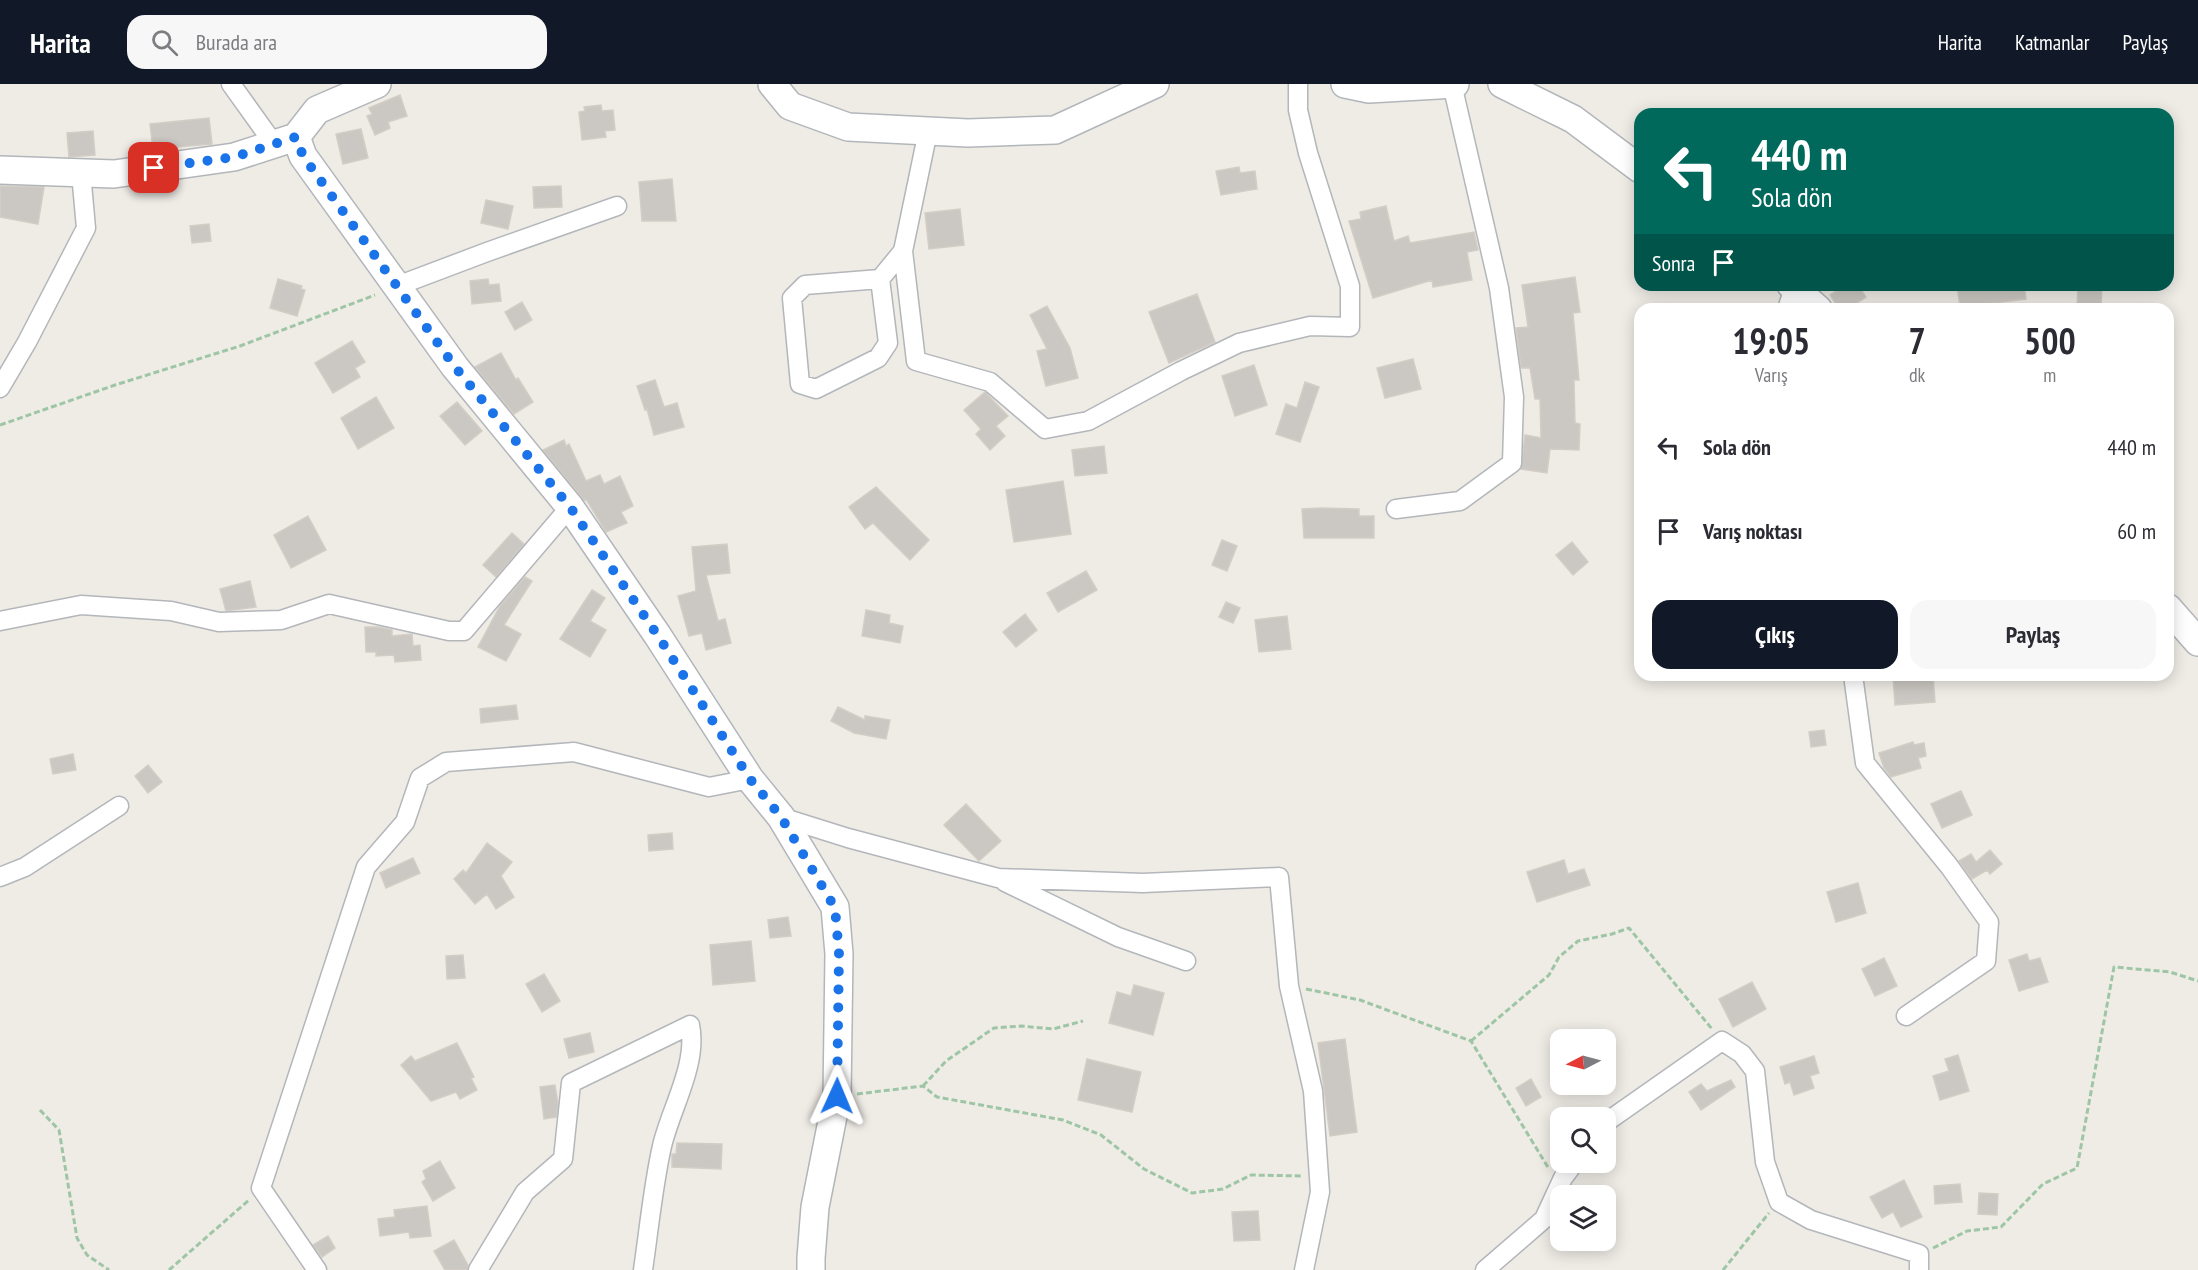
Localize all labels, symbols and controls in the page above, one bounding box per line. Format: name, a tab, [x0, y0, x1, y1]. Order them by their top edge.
search box	[127, 15, 547, 69]
text: Harita	[30, 24, 91, 61]
icon: search	[148, 26, 181, 59]
text: Burada ara	[196, 28, 277, 56]
text: Harita	[1938, 29, 1982, 56]
text: Katmanlar	[2015, 29, 2089, 56]
text: Paylaş	[2122, 29, 2168, 56]
text: 440 m	[1751, 127, 1848, 182]
icon: left	[1652, 132, 1730, 210]
pin	[128, 142, 179, 193]
icon: arrive	[137, 151, 170, 184]
text: Sola dön	[1751, 180, 1832, 214]
icon: arrive	[1707, 246, 1740, 279]
text: Sonra	[1652, 249, 1695, 277]
text: 19:05	[1732, 317, 1810, 364]
text: 7	[1909, 317, 1926, 364]
text: 500	[2024, 317, 2076, 364]
text: Varış	[1755, 362, 1788, 388]
text: dk	[1909, 362, 1925, 388]
text: m	[2043, 362, 2056, 388]
icon: left	[1652, 431, 1685, 464]
text: Sola dön	[1703, 433, 1771, 461]
text: 440 m	[2107, 433, 2156, 461]
icon: arrive	[1652, 515, 1685, 548]
text: Varış noktası	[1703, 517, 1803, 545]
text: 60 m	[2117, 517, 2156, 545]
button: Çıkış	[1652, 600, 1898, 669]
button: Paylaş	[1910, 600, 2156, 669]
north arrow	[1550, 1029, 1616, 1095]
map controls	[1550, 1029, 1616, 1251]
position arrow	[805, 1064, 869, 1128]
button: search	[1550, 1107, 1616, 1173]
button: layers	[1550, 1185, 1616, 1251]

